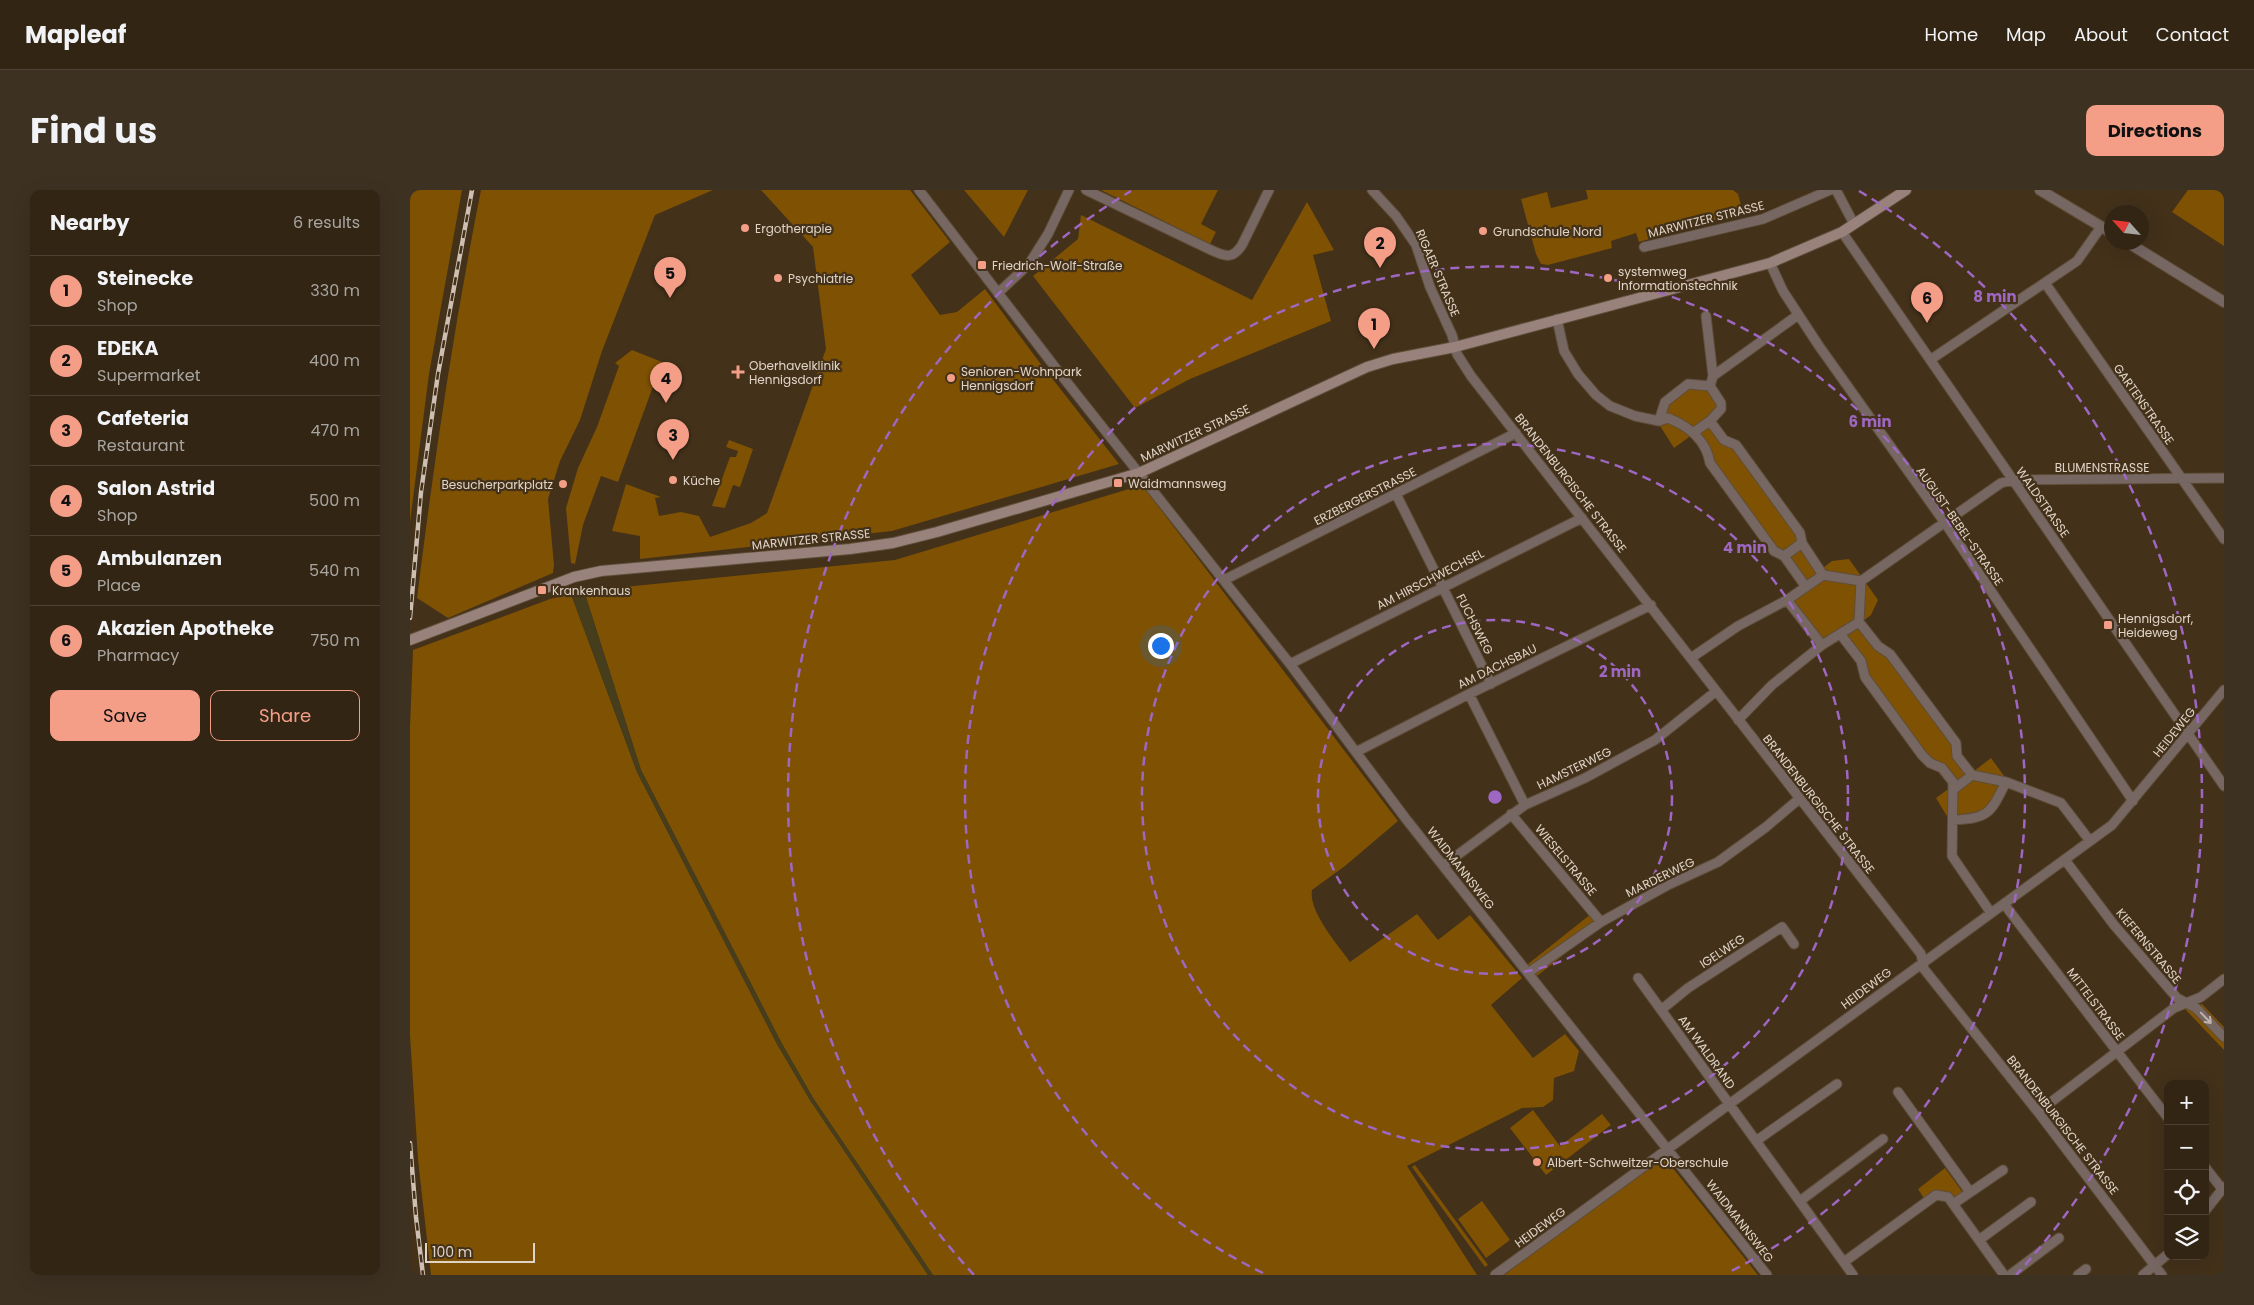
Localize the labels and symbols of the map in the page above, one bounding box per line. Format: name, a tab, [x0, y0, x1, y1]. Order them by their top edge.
street label: MARWITZER STRASSE	[1646, 196, 1766, 242]
north arrow	[2104, 205, 2149, 250]
place label: Ergotherapie	[755, 220, 832, 237]
marker: Ergotherapie	[739, 222, 751, 234]
place label: Grundschule Nord	[1493, 223, 1602, 240]
marker: Grundschule Nord	[1477, 225, 1489, 237]
pin: 2	[1364, 227, 1396, 268]
street label: RIGAER STRASSE	[1412, 227, 1464, 319]
pin: 5	[654, 257, 686, 298]
place label: Friedrich-Wolf-Straße	[992, 257, 1123, 274]
marker: Friedrich-Wolf-Straße	[976, 259, 988, 271]
place label: systemweg Informationstechnik	[1618, 263, 1739, 294]
place label: Psychiatrie	[788, 270, 853, 287]
marker: Psychiatrie	[772, 272, 784, 284]
marker: systemweg Informationstechnik	[1602, 272, 1614, 284]
pin: 6	[1911, 282, 1943, 323]
text: 8 min	[1973, 286, 2017, 307]
pin: 1	[1358, 308, 1390, 349]
place label: Oberhavelklinik Hennigsdorf	[749, 357, 841, 388]
street label: GARTENSTRASSE	[2110, 360, 2178, 448]
pin: 4	[650, 362, 682, 403]
place label: Senioren-Wohnpark Hennigsdorf	[961, 363, 1082, 394]
marker: Oberhavelklinik Hennigsdorf	[731, 365, 745, 379]
marker: Senioren-Wohnpark Hennigsdorf	[945, 372, 957, 384]
street label: MARWITZER STRASSE	[1137, 400, 1253, 466]
street label: BRANDENBURGISCHE STRASSE	[1511, 410, 1631, 556]
text: 6 min	[1848, 411, 1892, 432]
pin: 3	[657, 419, 689, 460]
street label: BLUMENSTRASSE	[2055, 459, 2149, 476]
street label: ERZBERGERSTRASSE	[1311, 463, 1419, 529]
street label: AUGUST-BEBEL-STRASSE	[1912, 463, 2008, 589]
street label: WALDSTRASSE	[2012, 463, 2074, 541]
place label: Küche	[683, 472, 720, 489]
marker: Küche	[667, 474, 679, 486]
place label: Waidmannsweg	[1128, 475, 1226, 492]
place label: Besucherparkplatz	[441, 476, 553, 493]
marker: Waidmannsweg	[1112, 477, 1124, 489]
marker: Besucherparkplatz	[557, 478, 569, 490]
street label: MARWITZER STRASSE	[751, 524, 871, 554]
text: 4 min	[1723, 537, 1767, 558]
street label: AM HIRSCHWECHSEL	[1373, 545, 1487, 613]
place label: Krankenhaus	[552, 582, 631, 599]
marker: Krankenhaus	[536, 584, 548, 596]
street label: FUCHSWEG	[1452, 591, 1498, 657]
place label: Hennigsdorf, Heideweg	[2118, 610, 2194, 641]
marker: Hennigsdorf, Heideweg	[2102, 619, 2114, 631]
your location	[1148, 633, 1174, 659]
street label: AM DACHSBAU	[1454, 639, 1540, 693]
text: 2 min	[1599, 661, 1641, 682]
street label: HEIDEWEG	[2149, 704, 2199, 760]
street label: BRANDENBURGISCHE STRASSE	[1759, 731, 1879, 877]
street label: HAMSTERWEG	[1534, 743, 1614, 793]
centre of rings	[1486, 788, 1504, 806]
street label: WIESELSTRASSE	[1531, 821, 1601, 899]
street label: WAIDMANNSWEG	[1423, 823, 1499, 913]
street label: MARDERWEG	[1623, 853, 1697, 901]
street label: KIEFERNSTRASSE	[2112, 905, 2186, 987]
street label: IGELWEG	[1696, 930, 1748, 972]
street label: HEIDEWEG	[1837, 963, 1895, 1013]
street label: MITTELSTRASSE	[2063, 964, 2129, 1044]
street label: AM WALDRAND	[1674, 1012, 1740, 1092]
one-way arrow	[2200, 1012, 2212, 1025]
street label: BRANDENBURGISCHE STRASSE	[2003, 1052, 2123, 1198]
place label: Albert-Schweitzer-Oberschule	[1547, 1154, 1728, 1171]
marker: Albert-Schweitzer-Oberschule	[1531, 1156, 1543, 1168]
street label: WAIDMANNSWEG	[1702, 1176, 1778, 1266]
street label: HEIDEWEG	[1511, 1203, 1569, 1251]
scale bar	[425, 1240, 535, 1263]

